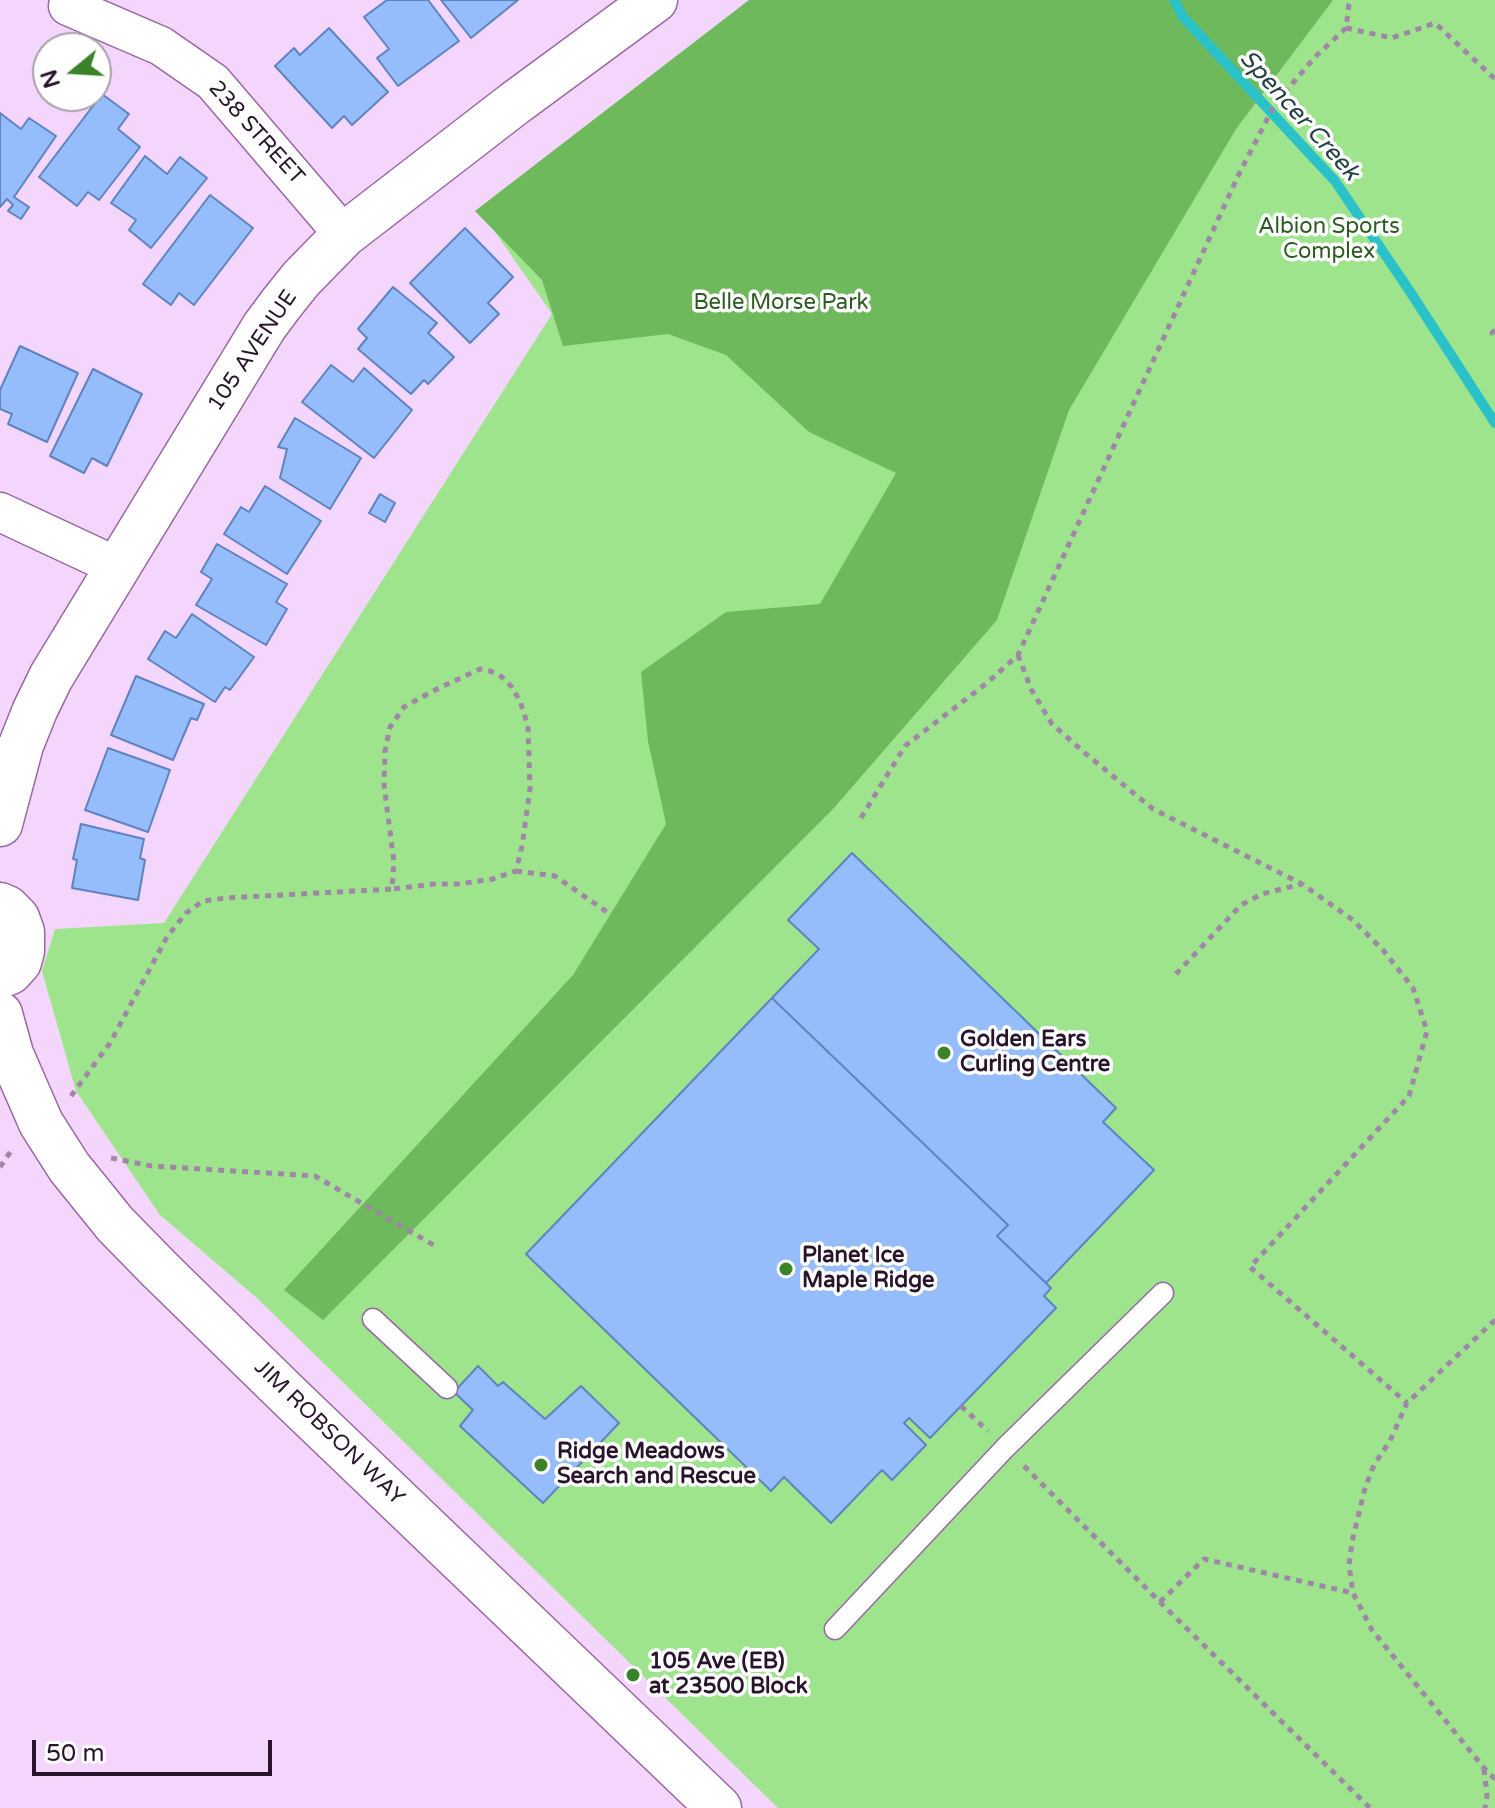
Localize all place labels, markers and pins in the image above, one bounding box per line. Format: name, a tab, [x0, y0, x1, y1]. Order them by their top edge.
place label: Golden Ears Curling Centre	[960, 1027, 1110, 1078]
marker: Golden Ears Curling Centre	[935, 1044, 953, 1062]
place label: Planet Ice Maple Ridge	[802, 1243, 935, 1294]
marker: Planet Ice Maple Ridge	[777, 1260, 795, 1278]
place label: Ridge Meadows Search and Rescue	[557, 1439, 756, 1490]
marker: Ridge Meadows Search and Rescue	[532, 1456, 550, 1474]
place label: 105 Ave (EB) at 23500 Block	[649, 1649, 808, 1700]
marker: 105 Ave (EB) at 23500 Block	[624, 1666, 642, 1684]

